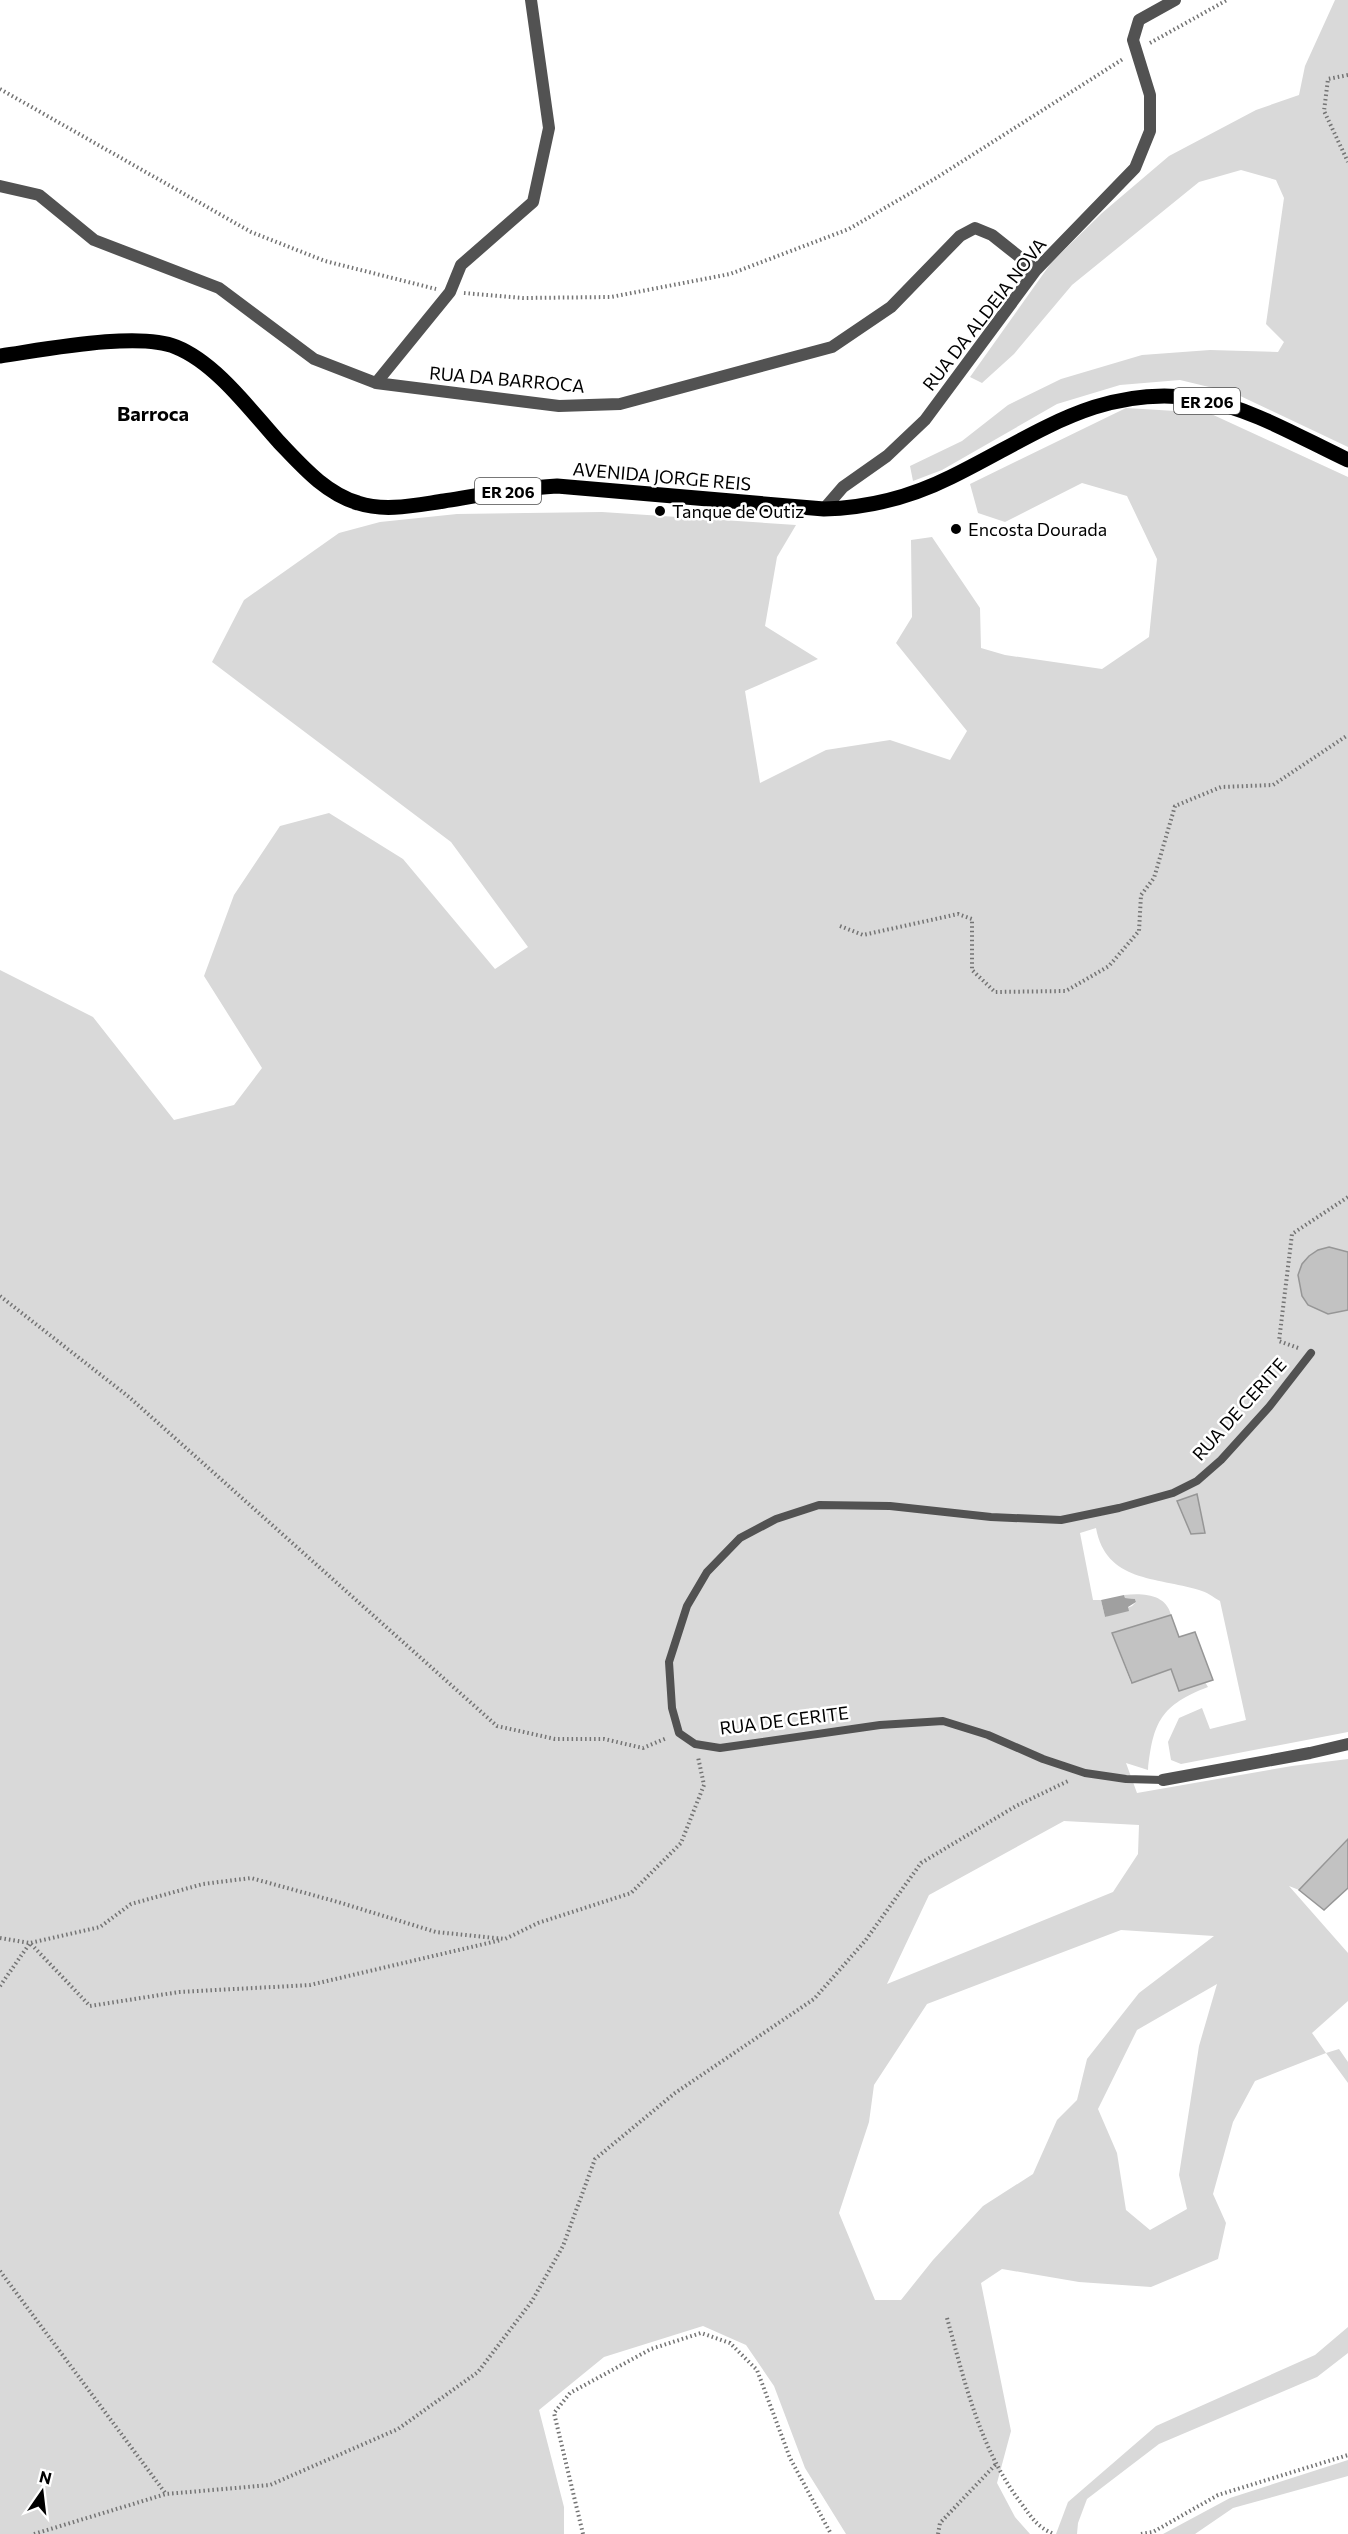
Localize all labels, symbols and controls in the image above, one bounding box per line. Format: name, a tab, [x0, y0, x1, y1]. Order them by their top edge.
street label: RUA DA ALDEIA NOVA	[918, 233, 1050, 395]
street label: RUA DA BARROCA	[428, 361, 586, 397]
road number: ER 206	[1174, 388, 1240, 414]
district label: Barroca	[117, 401, 189, 425]
street label: AVENIDA JORGE REIS	[572, 457, 752, 495]
road number: ER 206	[475, 478, 541, 504]
place label: Tanque de Outiz	[672, 500, 804, 522]
marker: Tanque de Outiz	[653, 504, 667, 518]
place label: Encosta Dourada	[968, 518, 1107, 540]
marker: Encosta Dourada	[949, 522, 963, 536]
street label: RUA DE CERITE	[1187, 1353, 1291, 1465]
street label: RUA DE CERITE	[718, 1701, 850, 1739]
north arrow	[12, 2462, 72, 2522]
text: N	[38, 2466, 54, 2488]

